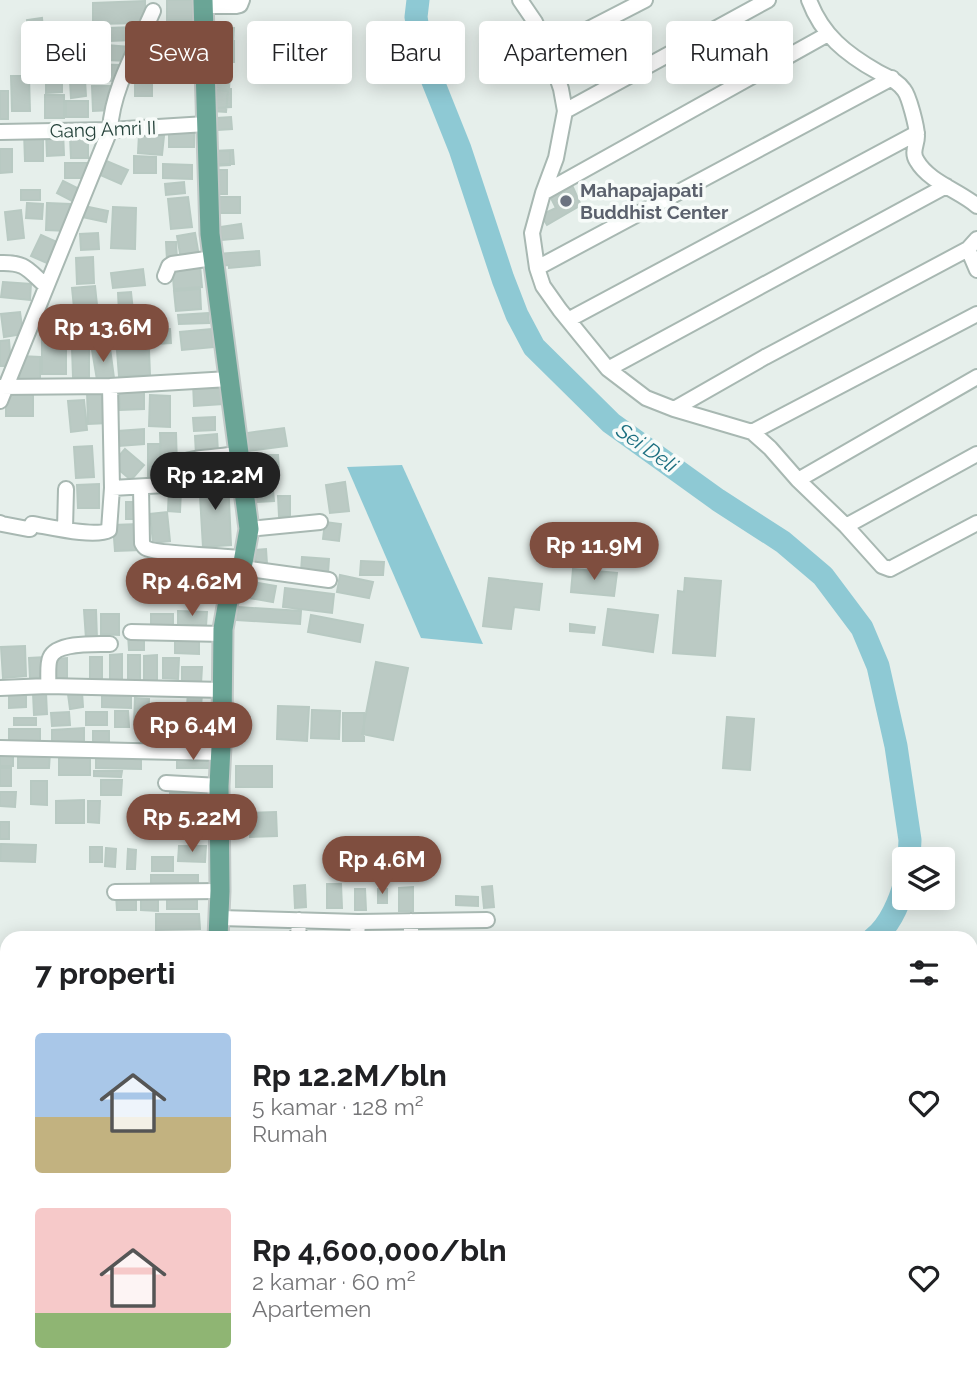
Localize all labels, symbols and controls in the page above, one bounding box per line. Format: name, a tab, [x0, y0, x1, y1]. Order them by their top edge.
chip: Beli	[21, 21, 111, 84]
chip: Sewa	[125, 21, 233, 84]
chip: Filter	[247, 21, 352, 84]
chip: Baru	[366, 21, 465, 84]
chip: Apartemen	[479, 21, 652, 84]
chip: Rumah	[666, 21, 793, 84]
street label: Gang Amri II	[49, 116, 157, 142]
place label: Mahapajapati Buddhist Center	[580, 179, 729, 223]
marker: Mahapajapati Buddhist Center	[558, 193, 574, 209]
pin: Rp 13.6M	[31, 304, 175, 364]
text: Rp 13.6M	[54, 313, 152, 340]
water label: Sei Deli	[611, 417, 683, 478]
pin: Rp 12.2M	[143, 452, 287, 512]
text: Rp 12.2M	[166, 461, 264, 488]
pin: Rp 11.9M	[522, 522, 666, 582]
text: Rp 11.9M	[546, 531, 642, 558]
pin: Rp 4.62M	[120, 558, 264, 618]
text: Rp 4.62M	[142, 567, 242, 594]
pin: Rp 6.4M	[128, 702, 258, 762]
text: Rp 6.4M	[149, 711, 237, 738]
pin: Rp 5.22M	[120, 794, 264, 854]
text: Rp 5.22M	[142, 803, 242, 830]
pin: Rp 4.6M	[317, 836, 447, 896]
text: Rp 4.6M	[338, 845, 426, 872]
map controls	[892, 847, 955, 910]
button: layers	[892, 847, 955, 910]
icon: filters	[905, 954, 943, 992]
text: 7 properti	[35, 956, 175, 991]
text: Rp 12.2M/bln	[252, 1058, 447, 1093]
icon: home	[91, 1061, 175, 1145]
icon: heart	[905, 1084, 943, 1122]
text: 5 kamar · 128 m²	[252, 1093, 424, 1120]
text: Rumah	[252, 1120, 328, 1147]
text: Rp 4,600,000/bln	[252, 1233, 507, 1268]
icon: home	[91, 1236, 175, 1320]
icon: heart	[905, 1259, 943, 1297]
text: 2 kamar · 60 m²	[252, 1268, 416, 1295]
text: Apartemen	[252, 1295, 371, 1322]

